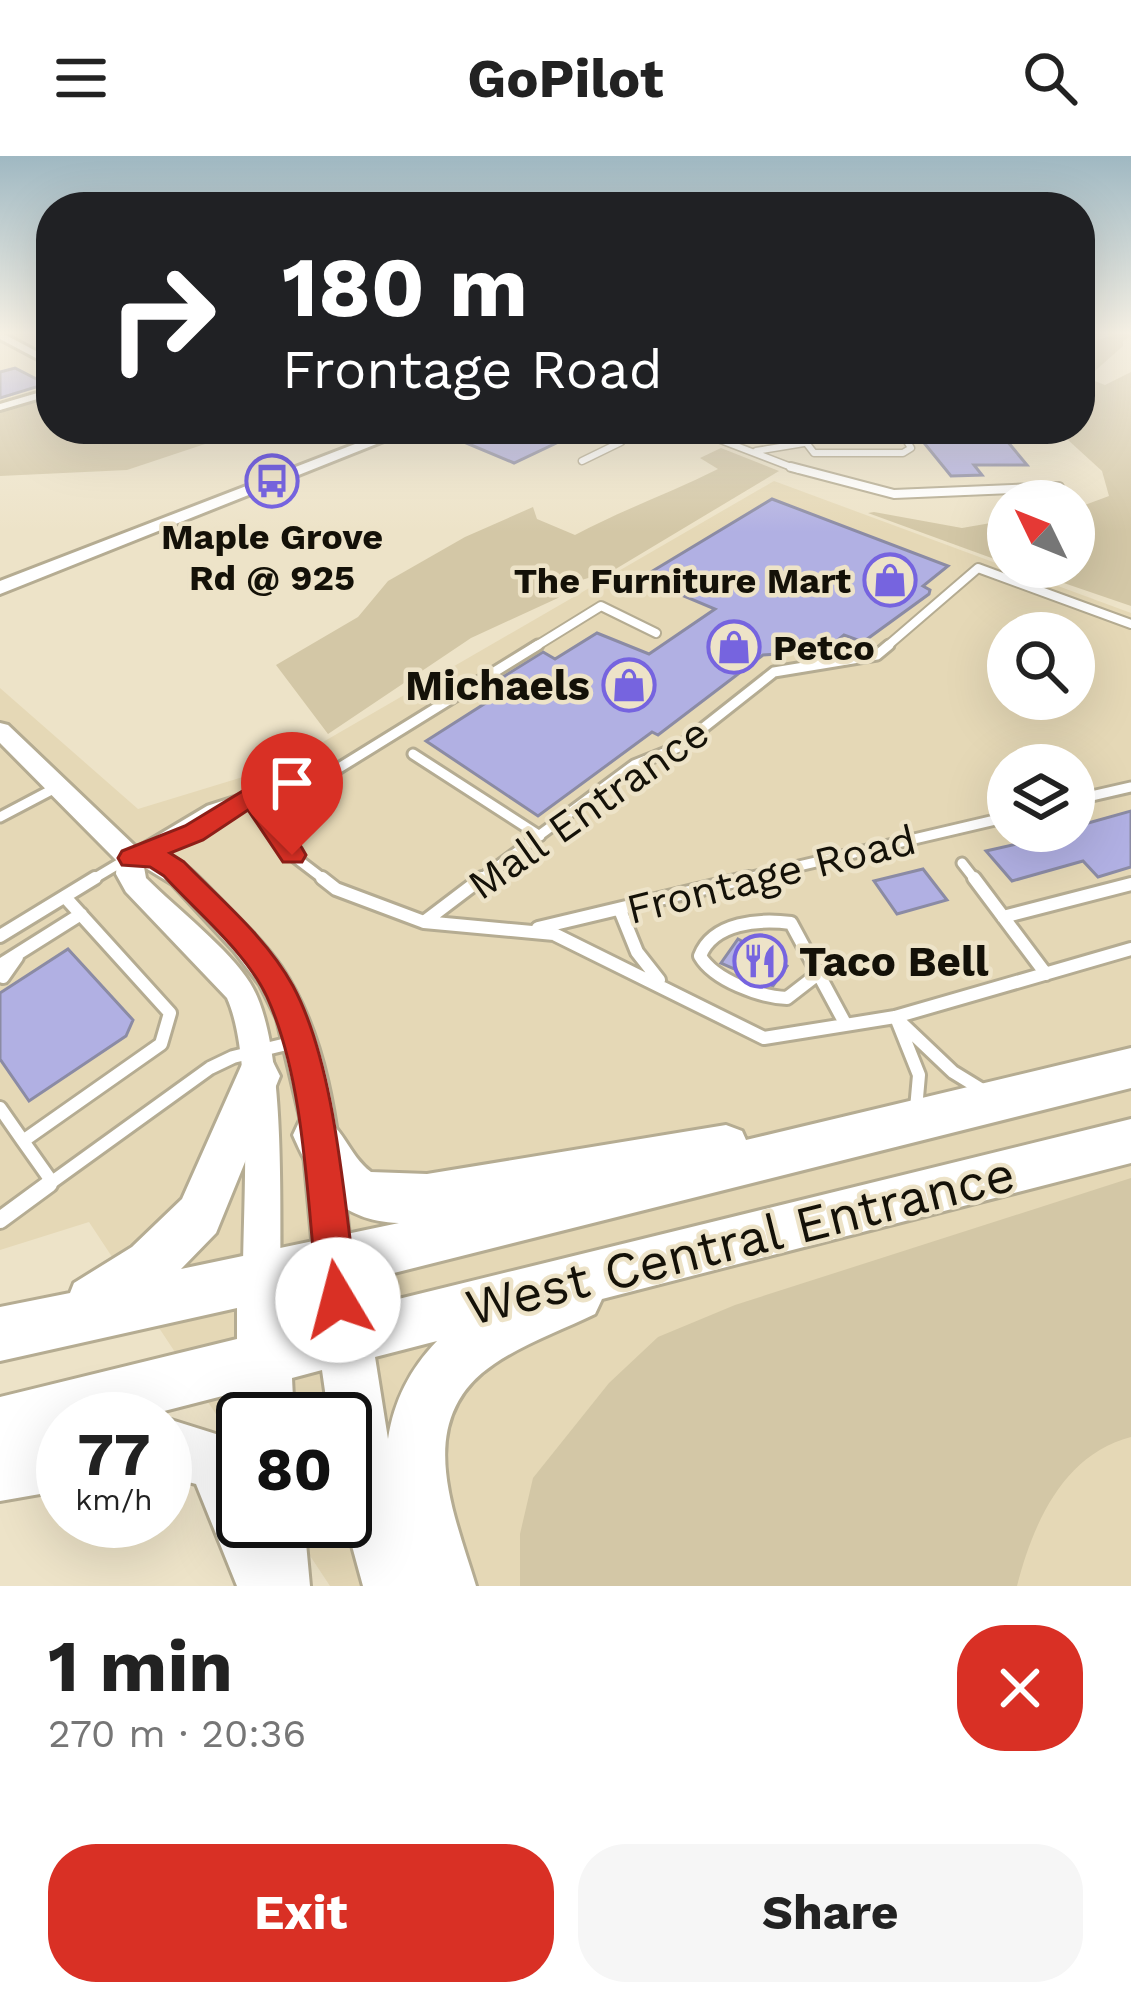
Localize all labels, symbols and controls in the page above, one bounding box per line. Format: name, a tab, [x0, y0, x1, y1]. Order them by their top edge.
icon: menu	[48, 45, 114, 111]
icon: search	[1017, 45, 1083, 111]
text: GoPilot	[467, 47, 664, 110]
text: 180 m	[282, 238, 528, 336]
icon: right	[84, 240, 240, 396]
text: Frontage Road	[282, 338, 663, 401]
bus stop icon: Maple Grove Rd @ 925	[244, 453, 300, 509]
north arrow	[987, 480, 1095, 588]
map controls	[987, 480, 1095, 852]
place label: Maple Grove Rd @ 925	[161, 516, 383, 599]
shop icon: The Furniture Mart	[862, 552, 918, 608]
place label: The Furniture Mart	[514, 560, 851, 602]
button: search	[987, 612, 1095, 720]
shop icon: Petco	[706, 619, 762, 675]
place label: Petco	[773, 627, 875, 669]
shop icon: Michaels	[601, 657, 657, 713]
place label: Michaels	[405, 661, 590, 710]
street label: Mall Entrance	[459, 707, 718, 909]
pin	[241, 732, 343, 855]
button: layers	[987, 744, 1095, 852]
icon: arrive	[259, 750, 325, 816]
street label: Frontage Road	[622, 815, 921, 934]
restaurant icon: Taco Bell	[732, 933, 788, 989]
place label: Taco Bell	[799, 937, 989, 986]
street label: West Central Entrance	[460, 1144, 1020, 1337]
position arrow	[275, 1237, 401, 1363]
speed limit sign: 80	[216, 1392, 372, 1548]
text: 77	[78, 1419, 150, 1490]
text: km/h	[75, 1482, 153, 1517]
text: 1 min	[48, 1624, 233, 1708]
button: close	[957, 1625, 1083, 1751]
text: 270 m · 20:36	[48, 1711, 306, 1756]
button: Exit	[48, 1844, 554, 1982]
button: Share	[578, 1844, 1083, 1982]

